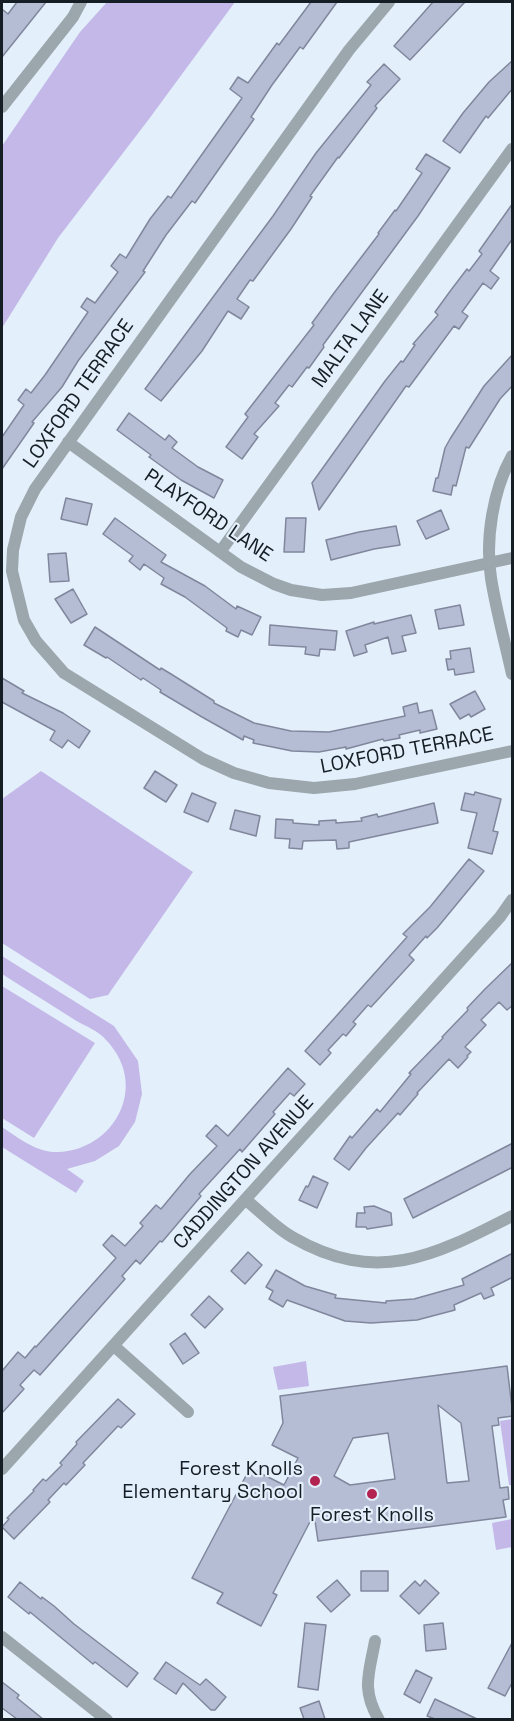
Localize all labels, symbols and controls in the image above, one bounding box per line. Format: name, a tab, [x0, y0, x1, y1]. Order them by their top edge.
street label: MALTA LANE	[307, 285, 395, 393]
street label: LOXFORD TERRACE	[19, 315, 139, 473]
street label: PLAYFORD LANE	[139, 464, 277, 568]
street label: LOXFORD TERRACE	[318, 722, 496, 780]
street label: CADDINGTON AVENUE	[169, 1091, 319, 1255]
place label: Forest Knolls Elementary School	[122, 1458, 303, 1505]
marker: Forest Knolls Elementary School	[308, 1474, 322, 1488]
marker: Forest Knolls	[365, 1487, 379, 1501]
place label: Forest Knolls	[310, 1504, 434, 1528]

